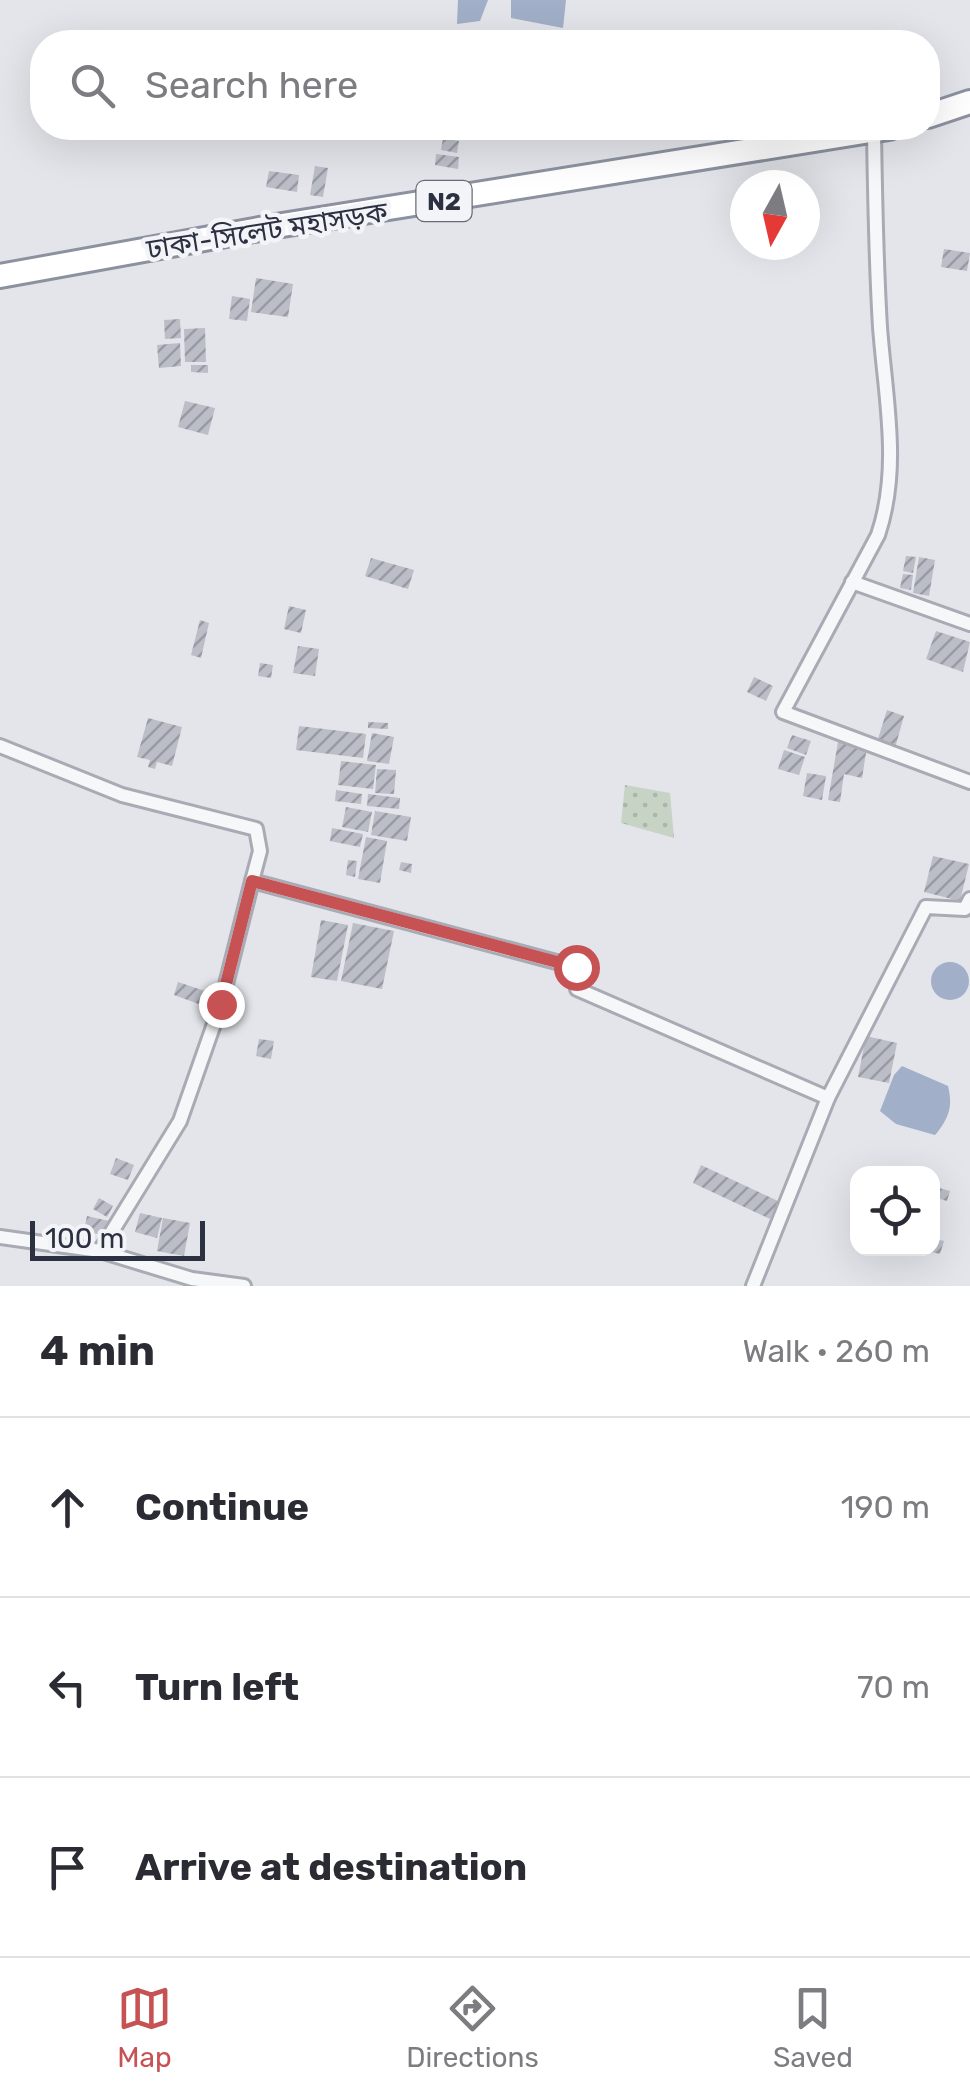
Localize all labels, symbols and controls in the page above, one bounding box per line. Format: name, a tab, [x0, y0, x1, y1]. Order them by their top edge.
search box	[30, 30, 940, 140]
icon: search	[65, 58, 120, 113]
text: Search here	[145, 62, 358, 108]
north arrow	[730, 170, 820, 260]
road number: N2	[416, 181, 472, 221]
street label: ঢাকা-সিলেট মহাসড়ক	[143, 195, 390, 266]
route start	[554, 945, 600, 991]
route end	[199, 982, 245, 1028]
map controls	[850, 1166, 940, 1256]
button: locate	[850, 1166, 940, 1256]
scale bar	[30, 1216, 205, 1260]
text: 100 m	[45, 1222, 124, 1255]
text: 4 min	[40, 1326, 155, 1376]
text: Walk · 260 m	[743, 1332, 930, 1370]
icon: ahead	[40, 1480, 95, 1535]
text: Continue	[135, 1484, 309, 1530]
text: 190 m	[841, 1488, 930, 1526]
icon: left	[40, 1660, 95, 1715]
text: Turn left	[135, 1664, 299, 1710]
text: 70 m	[857, 1668, 930, 1706]
icon: arrive	[40, 1840, 95, 1895]
text: Arrive at destination	[135, 1844, 527, 1890]
tab: Map	[117, 1981, 172, 2074]
tab: Directions	[406, 1981, 539, 2074]
tab: Saved	[773, 1981, 853, 2074]

